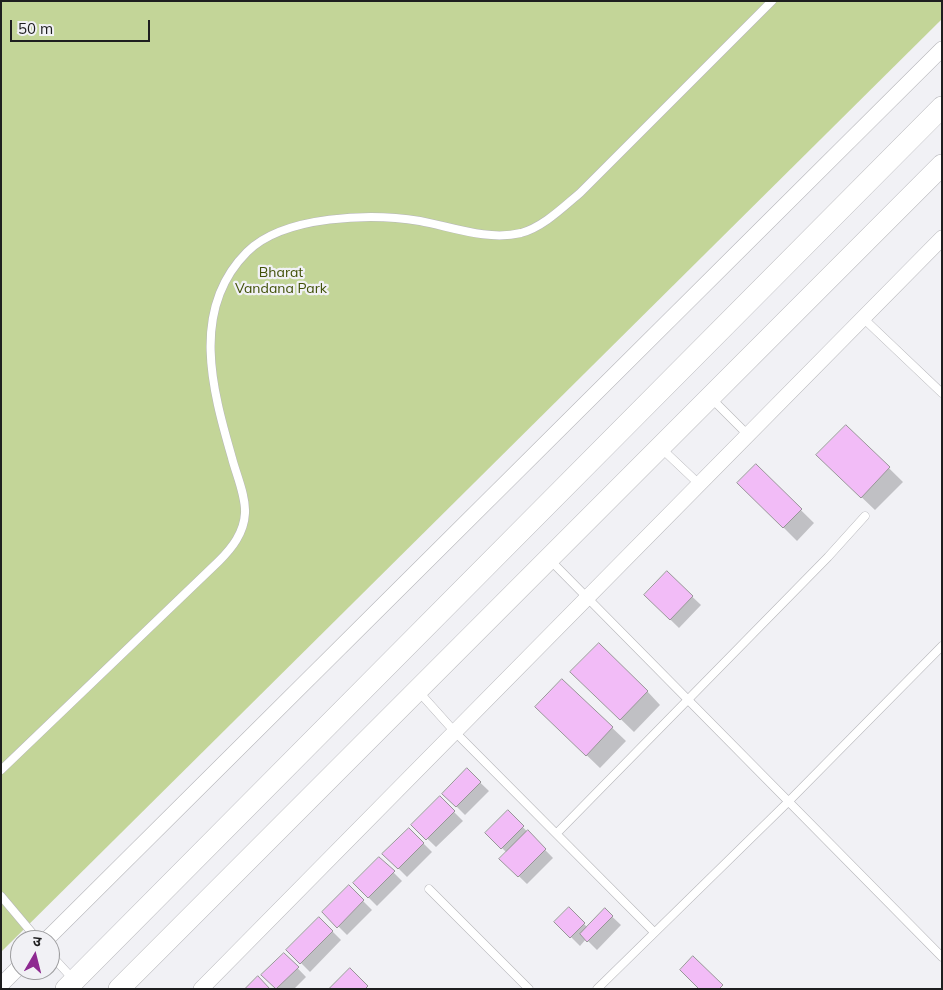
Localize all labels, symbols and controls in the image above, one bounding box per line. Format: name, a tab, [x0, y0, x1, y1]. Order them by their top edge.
scale bar	[12, 10, 152, 42]
text: 50 m	[18, 19, 53, 38]
park label: Bharat Vandana Park	[235, 265, 327, 298]
north arrow	[10, 930, 60, 980]
text: उ	[32, 932, 42, 951]

